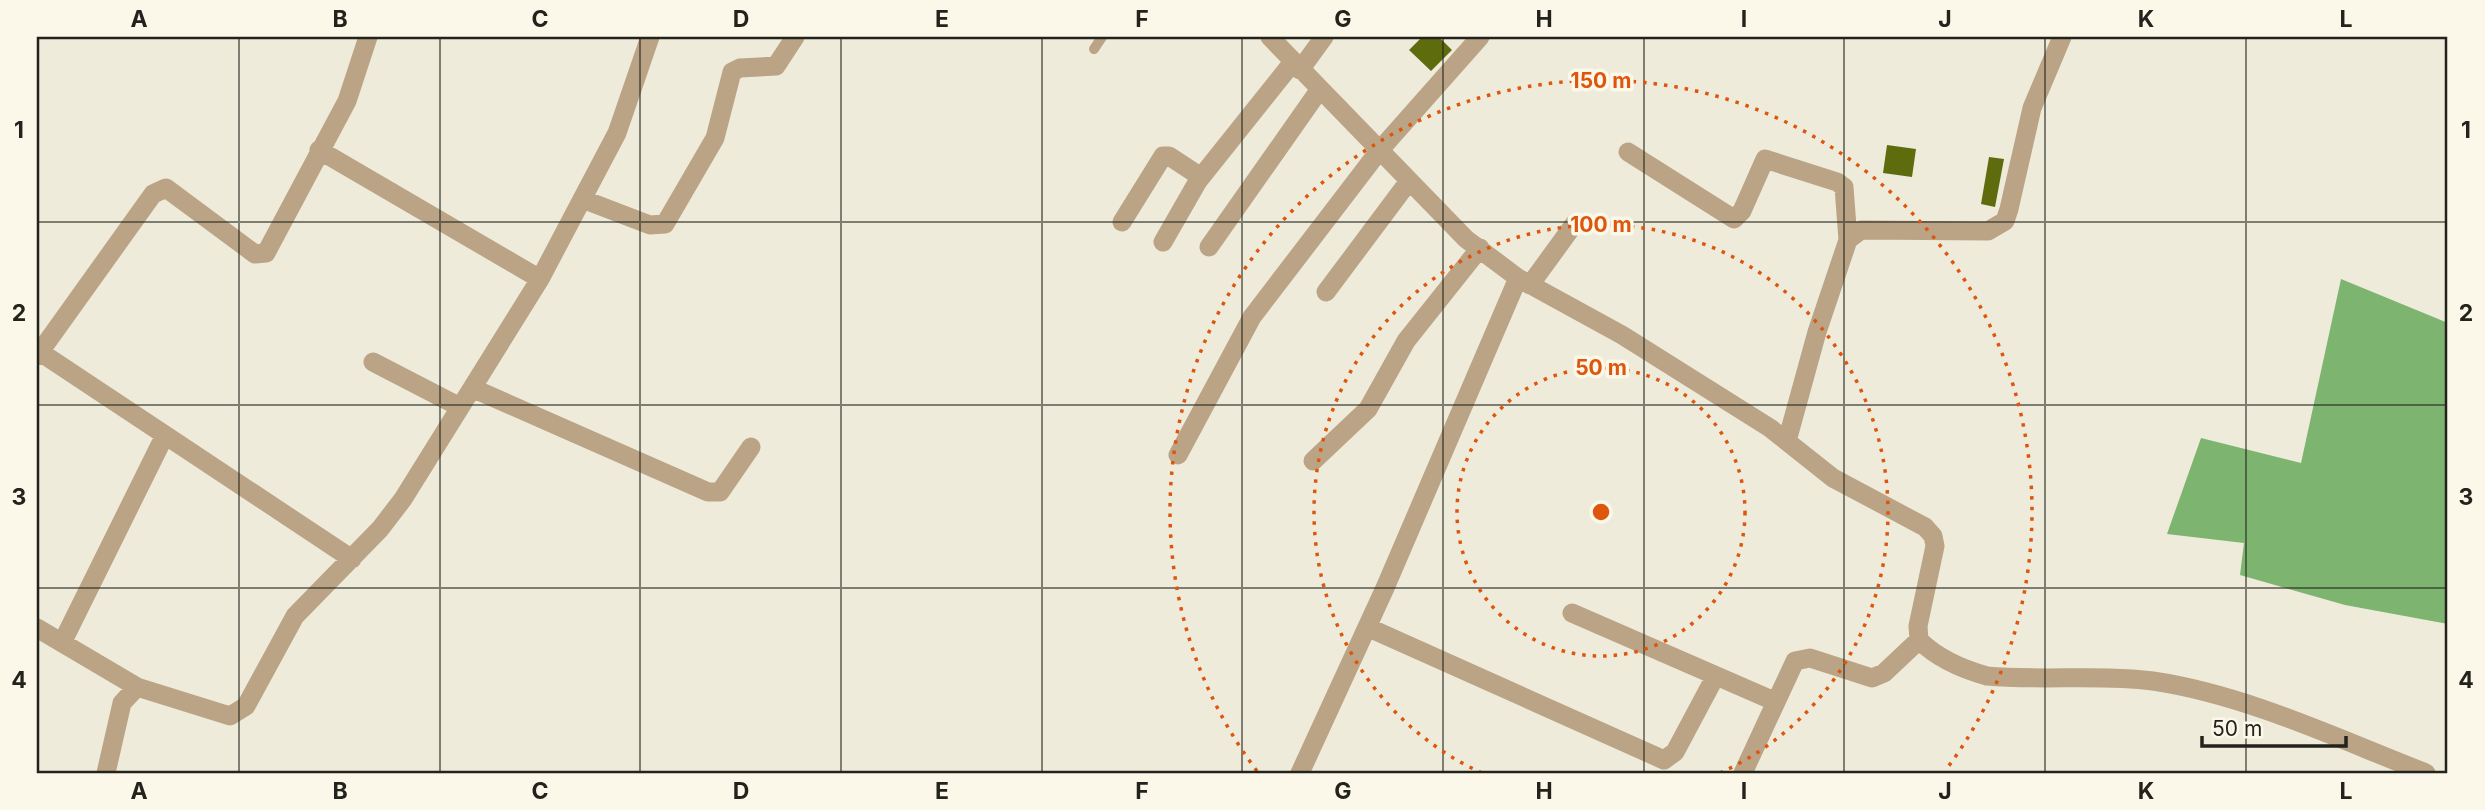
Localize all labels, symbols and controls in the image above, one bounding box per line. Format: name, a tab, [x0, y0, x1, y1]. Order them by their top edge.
text: A	[130, 5, 148, 33]
text: B	[332, 5, 348, 33]
text: C	[531, 5, 549, 33]
text: D	[733, 5, 749, 33]
text: E	[935, 5, 949, 33]
text: F	[1135, 5, 1149, 33]
text: G	[1334, 5, 1352, 33]
text: H	[1535, 5, 1553, 33]
text: I	[1741, 5, 1747, 33]
text: J	[1938, 5, 1952, 33]
text: K	[2138, 5, 2154, 33]
text: L	[2339, 5, 2353, 33]
text: 150 m	[1571, 68, 1631, 93]
text: 1	[14, 116, 24, 144]
text: 1	[2461, 116, 2471, 144]
text: 100 m	[1570, 212, 1632, 237]
text: 2	[12, 299, 26, 327]
text: 2	[2459, 299, 2473, 327]
text: 50 m	[1575, 355, 1627, 380]
text: 3	[12, 483, 26, 511]
text: 3	[2459, 483, 2473, 511]
centre of rings	[1589, 500, 1613, 524]
text: 4	[11, 666, 27, 694]
text: 4	[2458, 666, 2474, 694]
scale bar	[2202, 705, 2345, 749]
text: 50 m	[2212, 716, 2262, 741]
text: A	[130, 777, 148, 805]
text: B	[332, 777, 348, 805]
text: C	[531, 777, 549, 805]
text: D	[733, 777, 749, 805]
text: E	[935, 777, 949, 805]
text: F	[1135, 777, 1149, 805]
text: G	[1334, 777, 1352, 805]
text: H	[1535, 777, 1553, 805]
text: I	[1741, 777, 1747, 805]
text: J	[1938, 777, 1952, 805]
text: K	[2138, 777, 2154, 805]
text: L	[2339, 777, 2353, 805]

